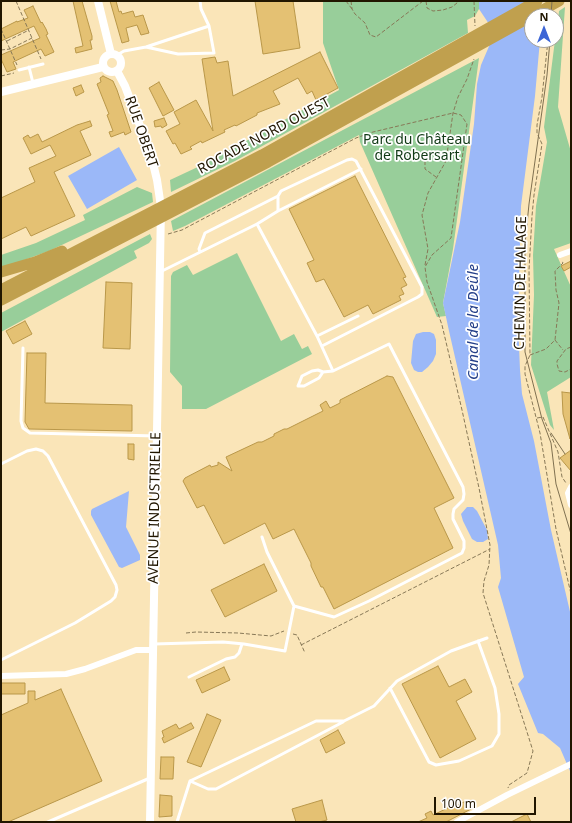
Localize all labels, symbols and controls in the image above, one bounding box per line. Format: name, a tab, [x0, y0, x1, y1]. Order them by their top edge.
north arrow	[524, 8, 564, 48]
text: N	[540, 9, 548, 24]
street label: RUE OBERT	[121, 94, 161, 170]
street label: ROCADE NORD OUEST	[195, 94, 333, 178]
park label: Parc du Château de Robersart	[363, 132, 471, 164]
street label: CHEMIN DE HALAGE	[511, 216, 531, 350]
water label: Canal de la Deûle	[465, 264, 483, 380]
street label: AVENUE INDUSTRIELLE	[145, 432, 165, 584]
scale bar	[436, 789, 538, 815]
text: 100 m	[441, 795, 476, 812]

